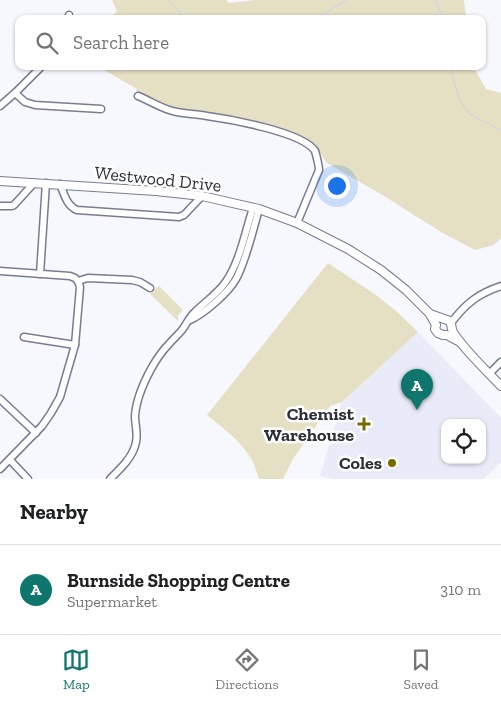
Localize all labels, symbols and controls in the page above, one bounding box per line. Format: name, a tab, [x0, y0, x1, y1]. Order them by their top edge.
search box	[15, 15, 486, 70]
icon: search	[33, 29, 61, 57]
text: Search here	[73, 31, 169, 54]
street label: Westwood Drive	[93, 161, 223, 197]
your location	[324, 173, 350, 199]
pin: A	[401, 369, 433, 410]
place label: Chemist Warehouse	[264, 403, 355, 446]
marker: Chemist Warehouse	[358, 418, 370, 430]
map controls	[441, 419, 486, 464]
button: locate	[441, 419, 486, 464]
place label: Coles	[339, 452, 382, 474]
marker: Coles	[386, 457, 398, 469]
text: Nearby	[20, 499, 88, 524]
text: Burnside Shopping Centre	[67, 569, 290, 592]
text: A	[31, 580, 42, 599]
text: 310 m	[440, 580, 481, 599]
text: Supermarket	[67, 592, 157, 611]
tab: Map	[62, 646, 90, 693]
tab: Directions	[215, 646, 279, 693]
tab: Saved	[403, 646, 439, 693]

